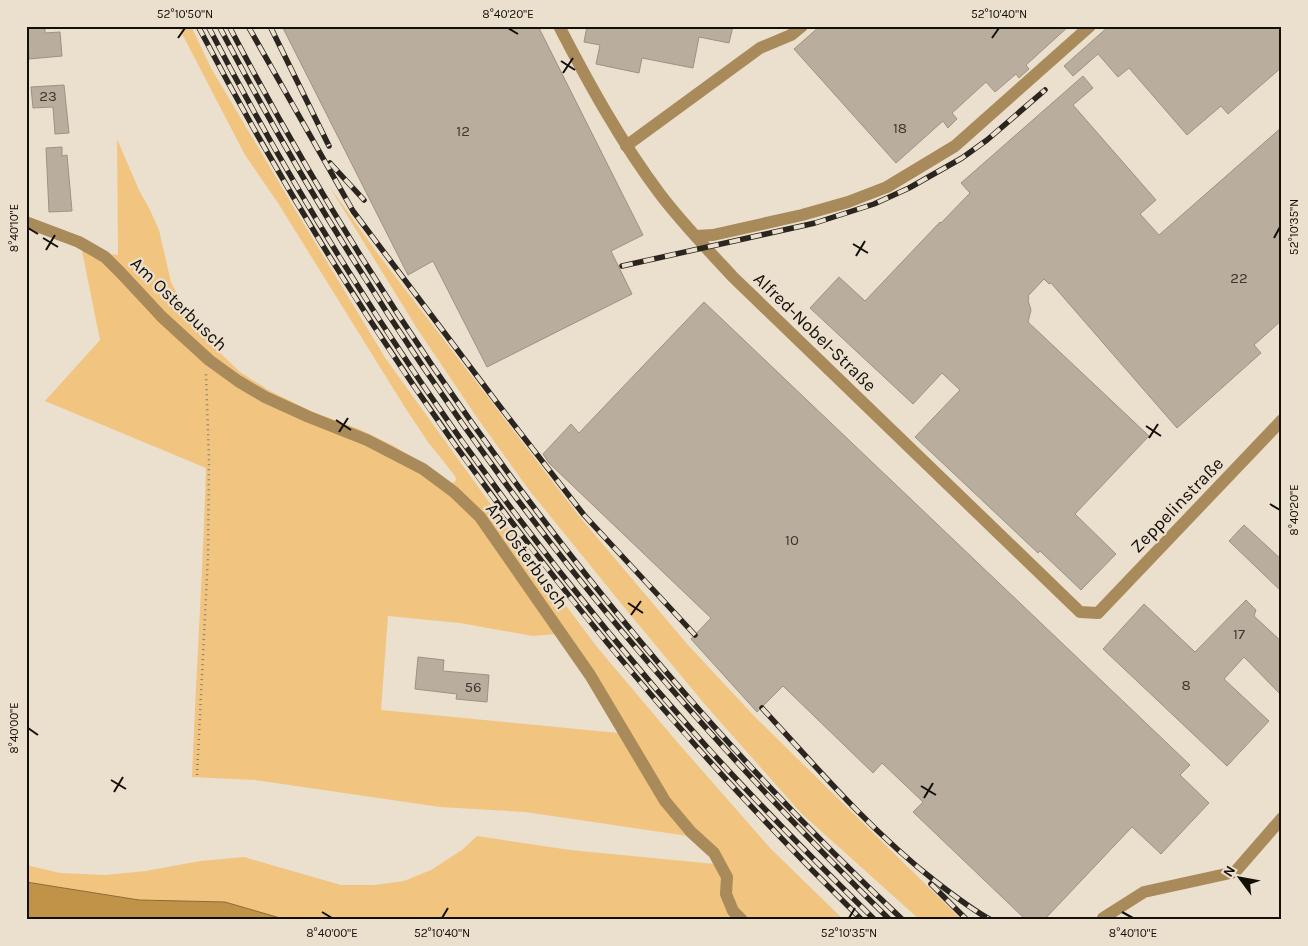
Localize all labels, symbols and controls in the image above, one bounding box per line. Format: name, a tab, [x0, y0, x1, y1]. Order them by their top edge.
text: 52°10'50"N	[157, 7, 213, 21]
text: 8°40'20"E	[482, 7, 534, 21]
text: 52°10'40"N	[971, 7, 1027, 21]
house number: 23	[39, 87, 57, 105]
house number: 18	[893, 119, 907, 137]
house number: 12	[456, 122, 470, 140]
text: 52°10'35"N	[1287, 199, 1301, 255]
text: 8°40'10"E	[7, 204, 21, 252]
street label: Am Osterbusch	[126, 252, 232, 356]
street label: Alfred-Nobel-Straße	[749, 268, 881, 396]
house number: 22	[1230, 269, 1248, 287]
street label: Zeppelinstraße	[1126, 453, 1228, 557]
text: 8°40'20"E	[1287, 484, 1301, 536]
street label: Am Osterbusch	[481, 498, 573, 614]
house number: 10	[785, 531, 799, 549]
house number: 17	[1233, 625, 1245, 643]
house number: 8	[1181, 676, 1191, 694]
house number: 56	[464, 678, 482, 696]
text: 8°40'00"E	[7, 702, 21, 754]
north arrow	[1216, 854, 1266, 904]
text: N	[1220, 863, 1239, 880]
text: 8°40'00"E	[306, 926, 358, 940]
text: 52°10'40"N	[414, 926, 470, 940]
text: 52°10'35"N	[821, 926, 877, 940]
text: 8°40'10"E	[1109, 926, 1157, 940]

